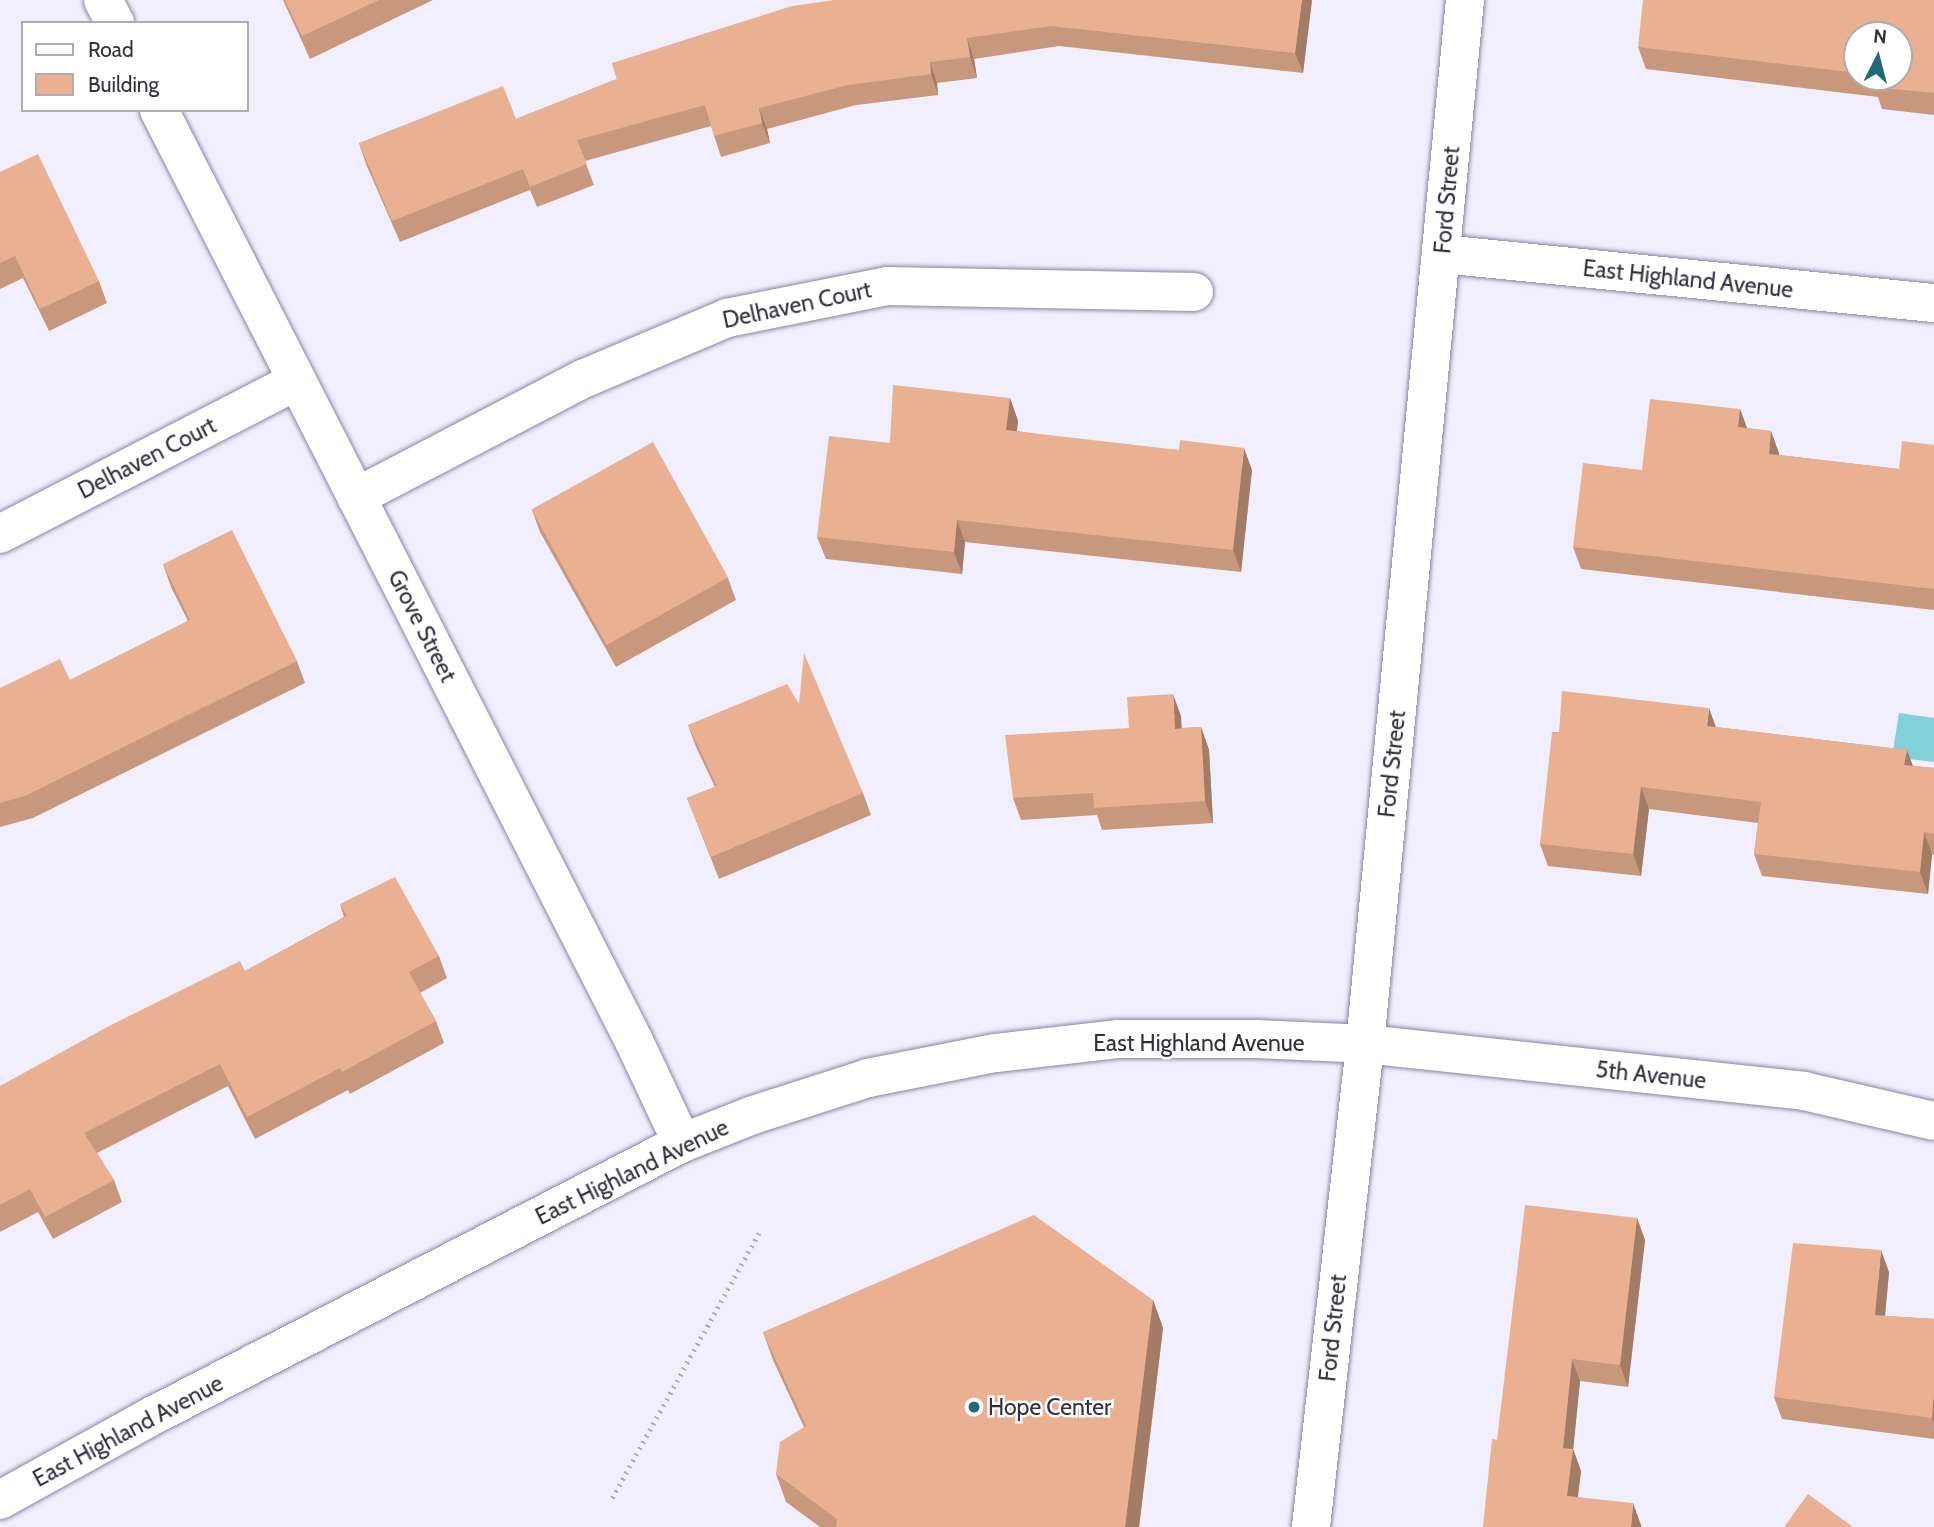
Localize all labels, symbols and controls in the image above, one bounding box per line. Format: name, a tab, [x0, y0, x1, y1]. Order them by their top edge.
legend	[21, 21, 248, 112]
north arrow	[1843, 21, 1913, 91]
text: N	[1872, 24, 1888, 49]
text: Road	[88, 37, 134, 62]
text: Building	[88, 72, 159, 97]
street label: Ford Street	[1429, 145, 1465, 255]
street label: East Highland Avenue	[1582, 254, 1794, 304]
street label: Delhaven Court	[720, 276, 874, 334]
street label: Delhaven Court	[73, 411, 221, 505]
street label: Grove Street	[382, 565, 462, 687]
street label: Ford Street	[1373, 709, 1411, 819]
street label: East Highland Avenue	[1093, 1029, 1305, 1057]
street label: 5th Avenue	[1594, 1055, 1708, 1095]
street label: East Highland Avenue	[531, 1113, 733, 1231]
street label: Ford Street	[1314, 1273, 1352, 1383]
street label: East Highland Avenue	[28, 1369, 228, 1493]
place label: Hope Center	[988, 1393, 1111, 1421]
marker: Hope Center	[966, 1399, 982, 1415]

